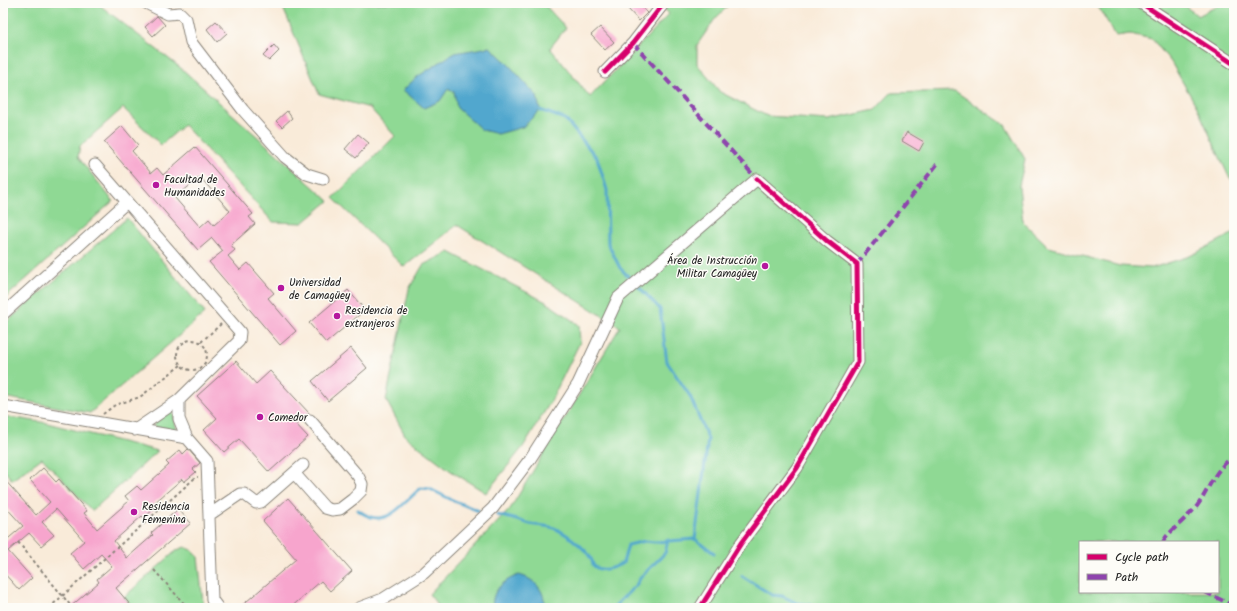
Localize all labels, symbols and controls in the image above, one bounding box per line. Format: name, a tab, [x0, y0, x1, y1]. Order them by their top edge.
place label: Facultad de Humanidades	[164, 171, 225, 202]
marker: Facultad de Humanidades	[151, 180, 161, 190]
place label: Área de Instrucción Militar Camagüey	[667, 252, 758, 283]
marker: Área de Instrucción Militar Camagüey	[760, 261, 770, 271]
place label: Universidad de Camagüey	[289, 274, 351, 305]
marker: Universidad de Camagüey	[276, 283, 286, 293]
place label: Residencia de extranjeros	[345, 302, 408, 333]
marker: Residencia de extranjeros	[332, 311, 342, 321]
place label: Comedor	[268, 409, 309, 427]
marker: Comedor	[255, 412, 265, 422]
place label: Residencia Femenina	[142, 498, 190, 529]
marker: Residencia Femenina	[129, 507, 139, 517]
legend	[1079, 541, 1219, 593]
text: Cycle path	[1115, 548, 1169, 567]
text: Path	[1115, 568, 1138, 587]

